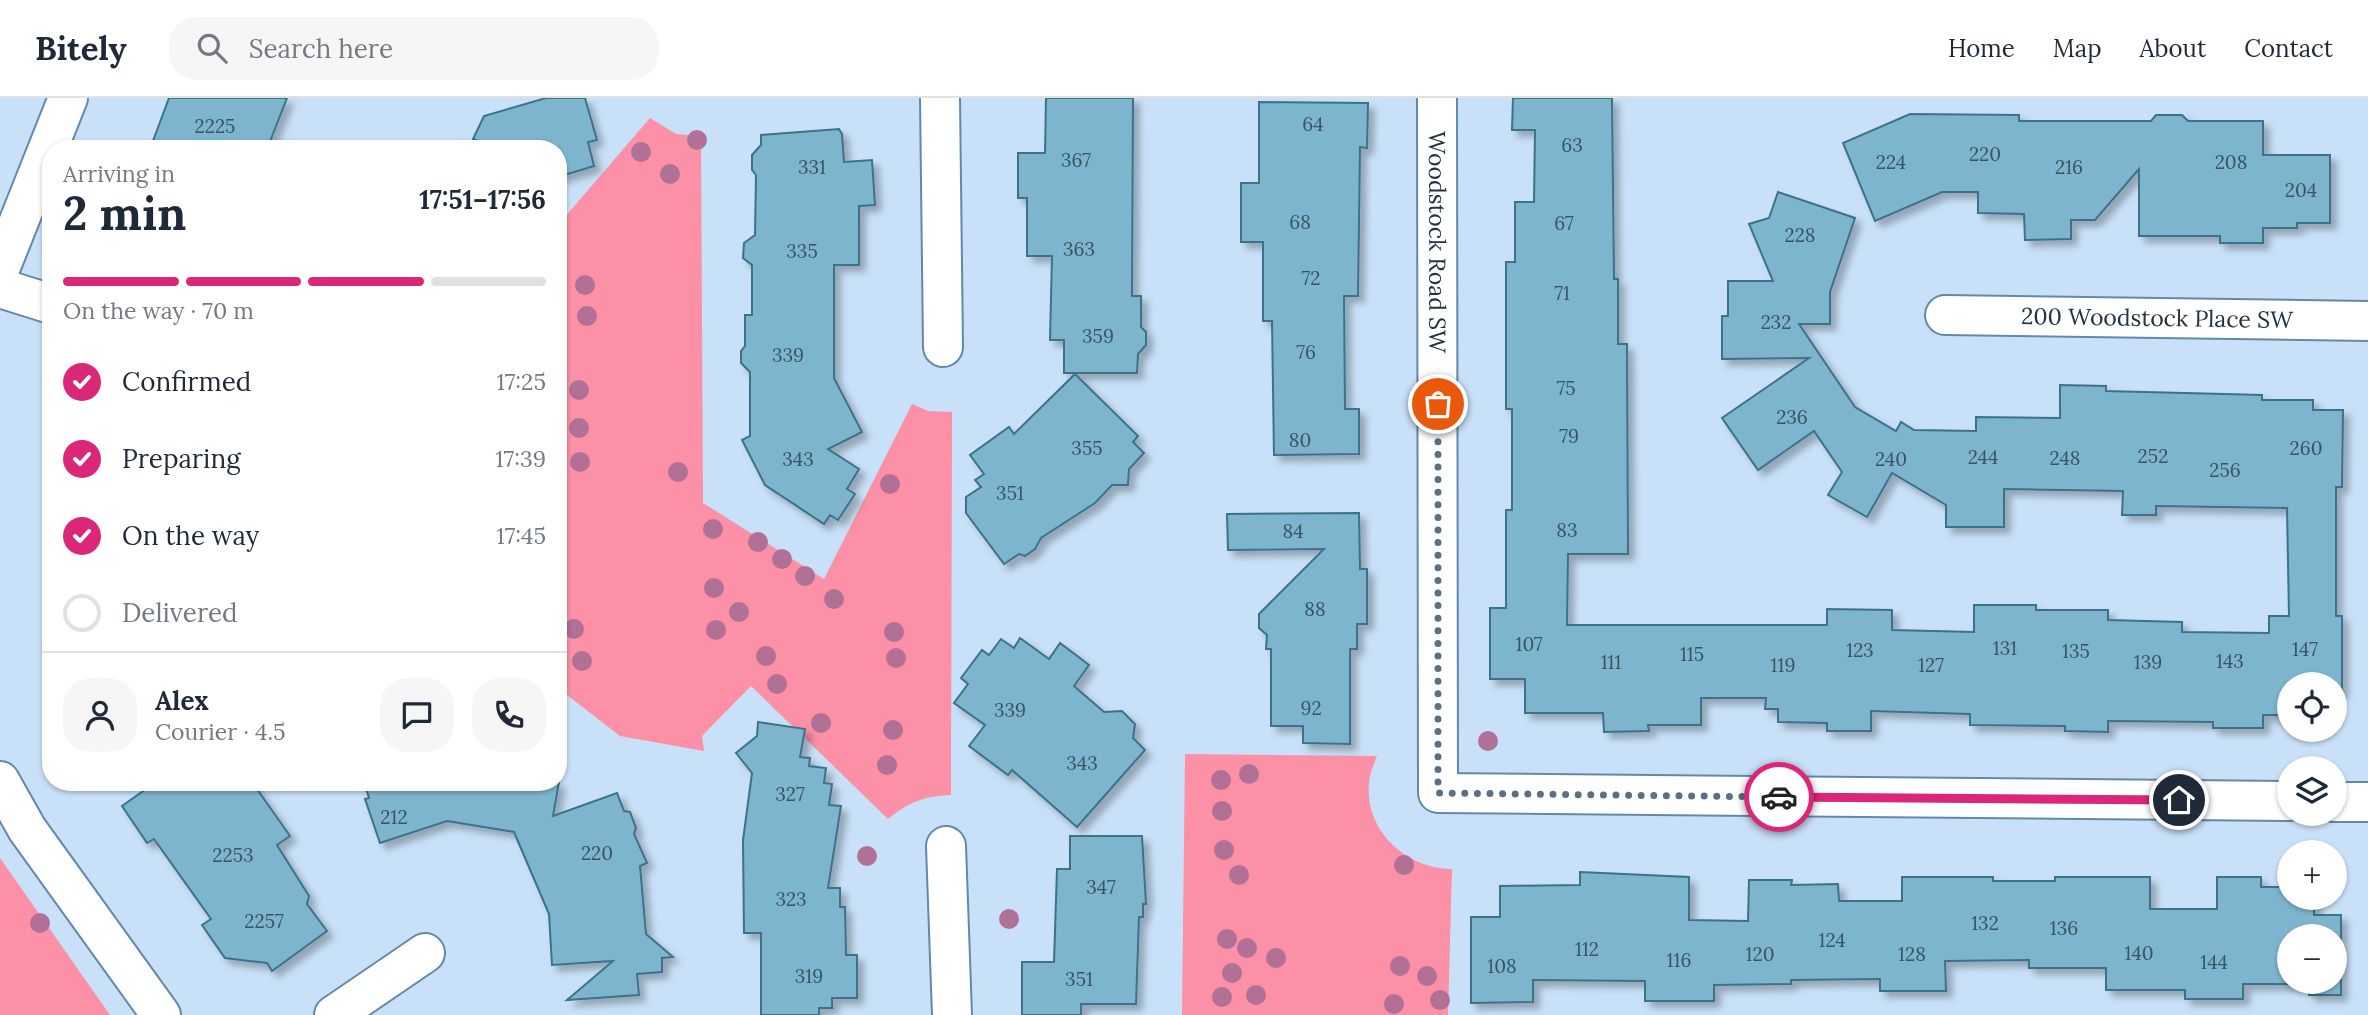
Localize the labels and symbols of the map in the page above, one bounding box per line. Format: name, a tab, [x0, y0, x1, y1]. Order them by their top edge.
house number: 64	[1302, 112, 1324, 136]
house number: 2225	[195, 114, 235, 138]
street label: Woodstock Road SW	[1423, 131, 1452, 354]
house number: 63	[1561, 133, 1583, 157]
house number: 220	[1969, 142, 2001, 166]
house number: 367	[1061, 148, 1091, 172]
house number: 224	[1876, 150, 1906, 174]
house number: 208	[2215, 150, 2247, 174]
house number: 331	[798, 155, 826, 179]
house number: 216	[2055, 155, 2083, 179]
house number: 204	[2285, 178, 2317, 202]
house number: 68	[1289, 210, 1311, 234]
house number: 67	[1554, 211, 1574, 235]
house number: 228	[1784, 223, 1816, 247]
house number: 363	[1063, 237, 1095, 261]
house number: 335	[786, 239, 818, 263]
house number: 72	[1302, 266, 1320, 290]
house number: 71	[1554, 281, 1570, 305]
street label: 200 Woodstock Place SW	[2021, 301, 2294, 334]
house number: 232	[1761, 310, 1791, 334]
house number: 359	[1082, 324, 1114, 348]
house number: 76	[1296, 340, 1316, 364]
house number: 339	[772, 343, 804, 367]
pin	[1408, 374, 1468, 434]
house number: 75	[1556, 376, 1576, 400]
house number: 236	[1776, 405, 1808, 429]
house number: 79	[1559, 424, 1579, 448]
house number: 80	[1289, 428, 1311, 452]
house number: 355	[1071, 436, 1103, 460]
house number: 260	[2290, 436, 2322, 460]
house number: 252	[2138, 444, 2168, 468]
house number: 244	[1968, 445, 1998, 469]
house number: 248	[2050, 446, 2080, 470]
house number: 343	[782, 447, 814, 471]
house number: 240	[1875, 447, 1907, 471]
house number: 256	[2209, 458, 2241, 482]
house number: 351	[996, 481, 1024, 505]
house number: 83	[1556, 518, 1578, 542]
house number: 84	[1283, 519, 1303, 543]
house number: 88	[1304, 597, 1326, 621]
house number: 107	[1515, 632, 1543, 656]
house number: 131	[1993, 636, 2017, 660]
house number: 147	[2292, 637, 2318, 661]
house number: 123	[1846, 638, 1874, 662]
house number: 135	[2062, 639, 2090, 663]
house number: 115	[1680, 642, 1704, 666]
house number: 143	[2216, 649, 2244, 673]
house number: 111	[1601, 650, 1621, 674]
house number: 139	[2134, 650, 2162, 674]
house number: 119	[1771, 653, 1795, 677]
house number: 127	[1918, 653, 1944, 677]
house number: 92	[1300, 696, 1322, 720]
house number: 339	[994, 698, 1026, 722]
house number: 343	[1066, 751, 1098, 775]
courier	[1744, 762, 1814, 832]
pin	[2149, 770, 2209, 830]
house number: 327	[775, 782, 805, 806]
house number: 212	[380, 805, 408, 829]
house number: 220	[581, 841, 613, 865]
house number: 2253	[212, 843, 254, 867]
house number: 347	[1086, 875, 1116, 899]
house number: 323	[775, 887, 807, 911]
house number: 2257	[244, 909, 284, 933]
house number: 132	[1971, 911, 1999, 935]
house number: 136	[2050, 916, 2078, 940]
house number: 124	[1819, 928, 1846, 952]
house number: 112	[1575, 937, 1599, 961]
house number: 140	[2124, 941, 2154, 965]
house number: 120	[1746, 942, 1774, 966]
house number: 128	[1898, 942, 1926, 966]
house number: 116	[1667, 948, 1691, 972]
house number: 144	[2200, 950, 2228, 974]
house number: 108	[1487, 954, 1517, 978]
house number: 319	[795, 964, 823, 988]
house number: 351	[1065, 967, 1093, 991]

